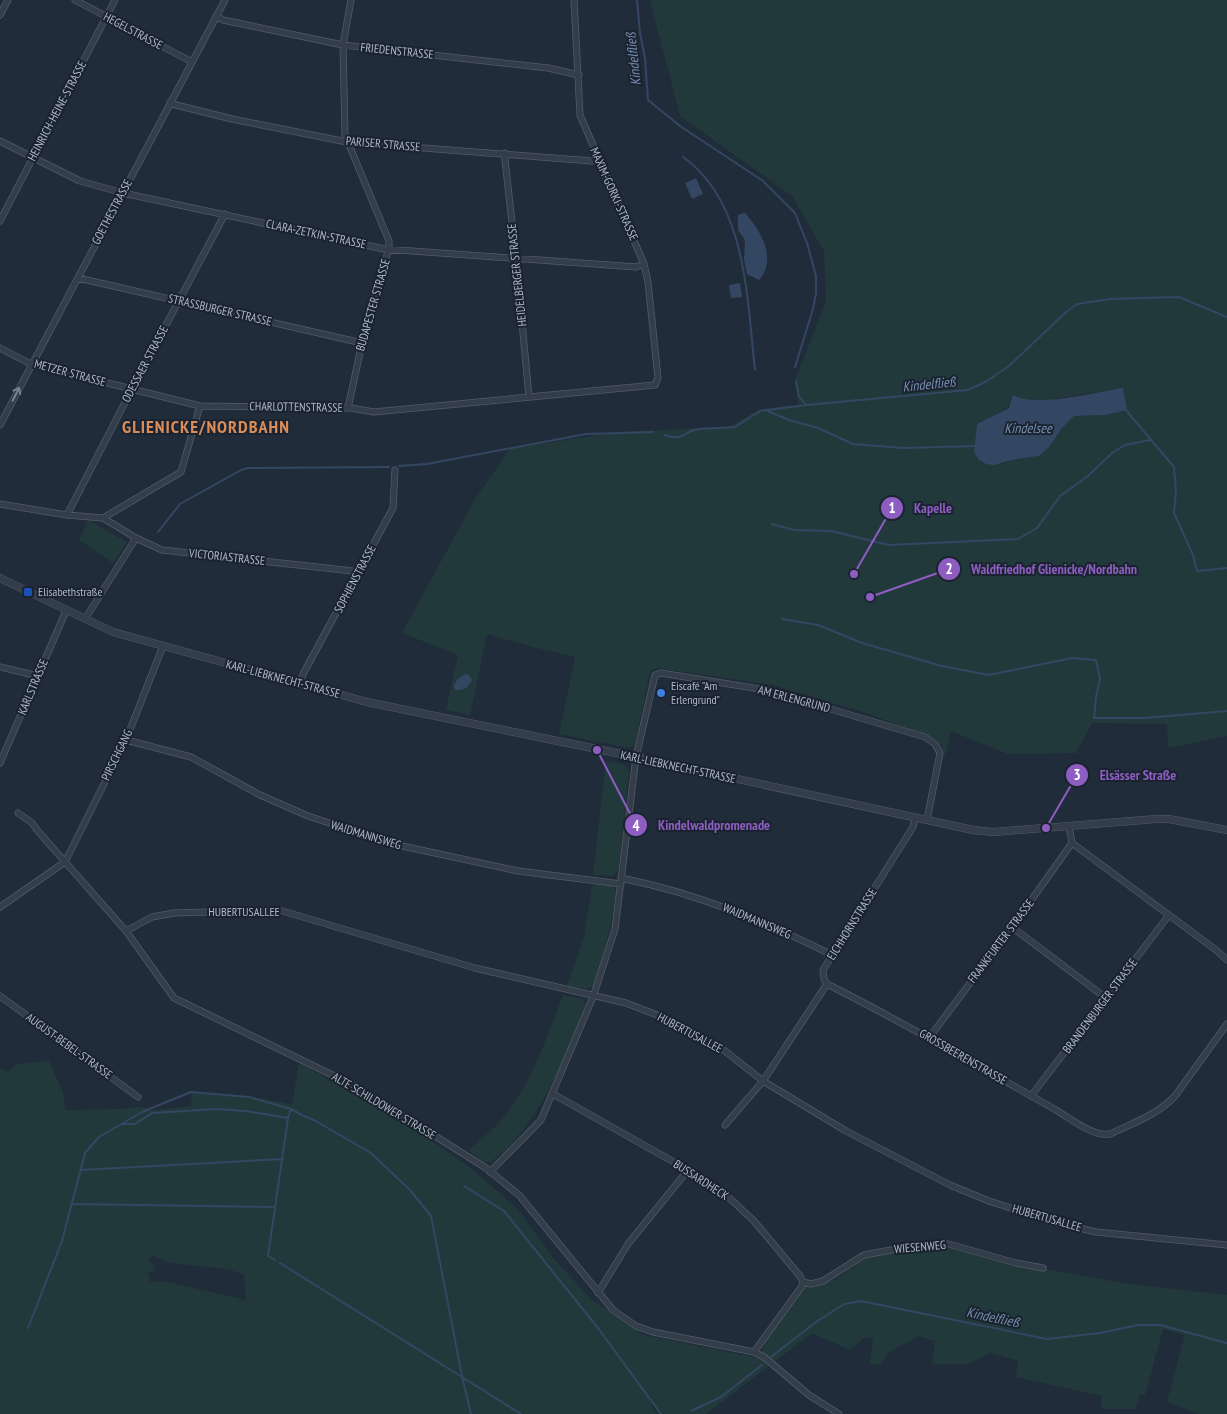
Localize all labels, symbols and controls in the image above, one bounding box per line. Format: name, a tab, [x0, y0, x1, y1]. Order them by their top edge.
street label: HEGELSTRASSE	[101, 9, 165, 52]
water label: Kindelfließ	[621, 30, 645, 87]
street label: FRIEDENSTRASSE	[360, 39, 434, 62]
street label: HEINRICH-HEINE-STRASSE	[24, 58, 89, 163]
street label: PARISER STRASSE	[345, 133, 421, 154]
street label: MAXIM-GORKI-STRASSE	[587, 145, 642, 243]
street label: GOETHESTRASSE	[88, 177, 135, 247]
street label: CLARA-ZETKIN-STRASSE	[265, 216, 368, 251]
street label: HEIDELBERGER STRASSE	[504, 223, 529, 327]
street label: BUDAPESTER STRASSE	[352, 257, 393, 353]
street label: STRASSBURGER STRASSE	[167, 290, 273, 329]
street label: ODESSAER STRASSE	[118, 323, 171, 405]
street label: METZER STRASSE	[33, 356, 108, 389]
water label: Kindelfließ	[901, 372, 958, 396]
one-way arrow	[11, 387, 21, 402]
street label: CHARLOTTENSTRASSE	[249, 398, 343, 415]
district label: GLIENICKE/NORDBAHN	[122, 415, 290, 438]
water label: Kindelsee	[1004, 419, 1053, 437]
callout: Kapelle	[879, 493, 962, 522]
text: 1	[888, 498, 896, 517]
text: Kapelle	[914, 499, 952, 517]
street label: SOPHIENSTRASSE	[330, 542, 379, 615]
street label: VICTORIASTRASSE	[187, 545, 266, 568]
callout: Waldfriedhof Glienicke/Nordbahn	[936, 554, 1147, 583]
text: 2	[945, 559, 953, 578]
text: Waldfriedhof Glienicke/Nordbahn	[970, 560, 1137, 578]
place label: Elisabethstraße	[38, 584, 102, 599]
marker: Elisabethstraße	[22, 586, 34, 598]
street label: KARL-LIEBKNECHT-STRASSE	[224, 656, 342, 701]
street label: KARLSTRASSE	[14, 657, 51, 717]
place label: Eiscafé "Am Erlengrund"	[671, 678, 720, 707]
street label: AM ERLENGRUND	[756, 682, 832, 715]
marker: Eiscafé "Am Erlengrund"	[655, 687, 667, 699]
street label: PIRSCHGANG	[98, 727, 135, 783]
street label: KARL-LIEBKNECHT-STRASSE	[619, 747, 737, 786]
callout: Elsässer Straße	[1065, 760, 1186, 789]
text: 3	[1073, 765, 1081, 784]
text: Elsässer Straße	[1100, 766, 1176, 784]
callout: Kindelwaldpromenade	[623, 811, 780, 840]
text: 4	[632, 816, 640, 835]
text: Kindelwaldpromenade	[658, 816, 770, 834]
street label: WAIDMANNSWEG	[329, 817, 403, 852]
street label: EICHHORNSTRASSE	[823, 885, 880, 963]
street label: FRANKFURTER STRASSE	[964, 896, 1037, 985]
street label: WAIDMANNSWEG	[721, 899, 794, 942]
street label: HUBERTUSALLEE	[208, 904, 280, 919]
street label: BRANDENBURGER STRASSE	[1059, 955, 1140, 1056]
street label: AUGUST-BEBEL-STRASSE	[23, 1009, 115, 1082]
street label: HUBERTUSALLEE	[655, 1009, 725, 1056]
street label: GROSSBEERENSTRASSE	[917, 1025, 1010, 1088]
street label: ALTE SCHILDOWER STRASSE	[330, 1069, 439, 1143]
street label: BUSSARDHECK	[671, 1156, 732, 1203]
street label: HUBERTUSALLEE	[1011, 1200, 1084, 1235]
street label: WIESENWEG	[893, 1237, 947, 1256]
water label: Kindelfließ	[965, 1303, 1022, 1332]

